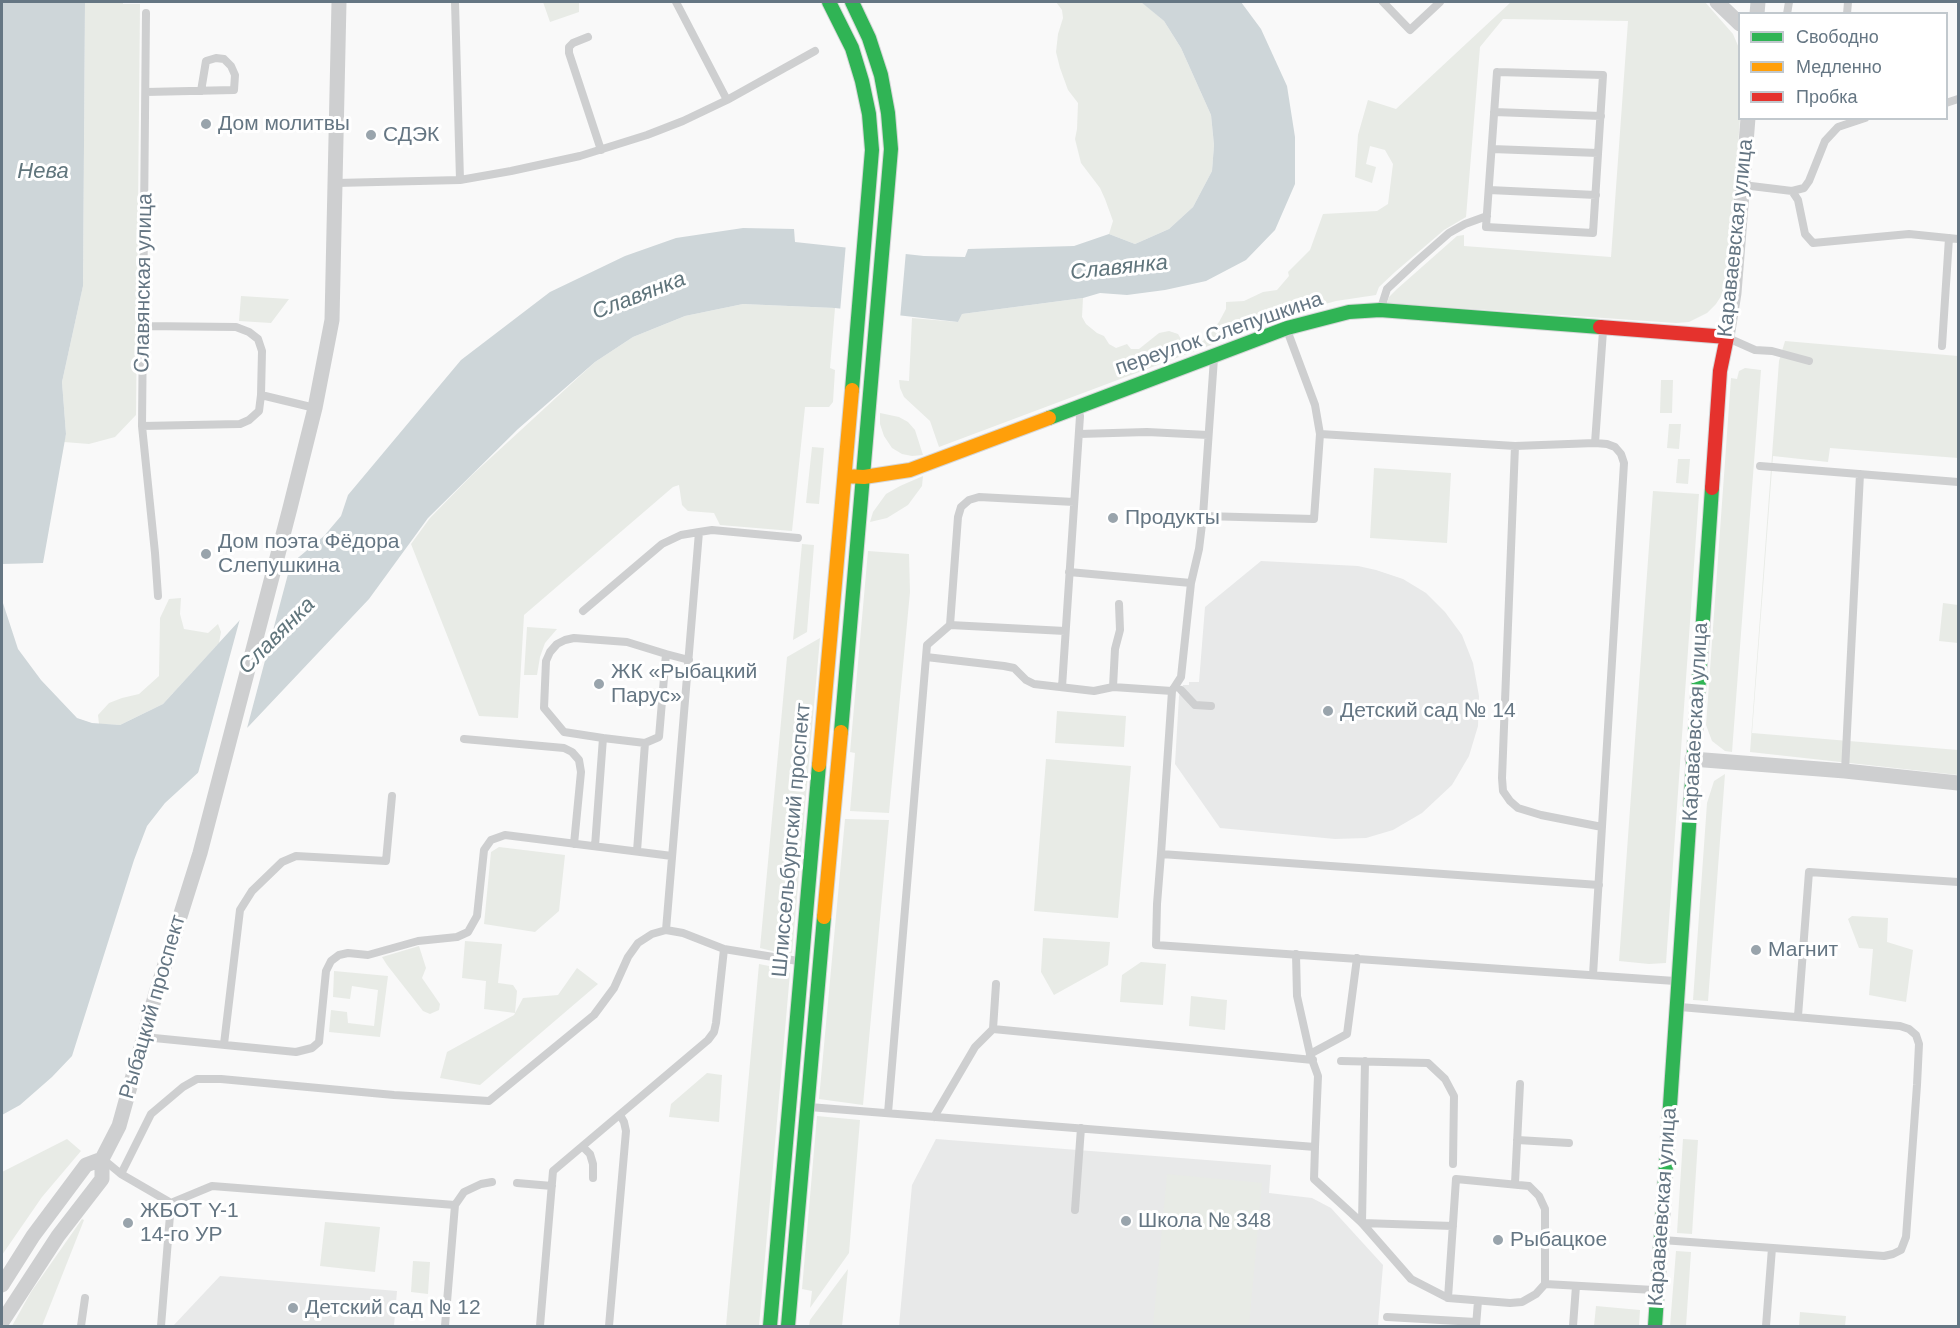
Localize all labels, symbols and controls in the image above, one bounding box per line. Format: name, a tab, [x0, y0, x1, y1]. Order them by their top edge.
legend	[1738, 12, 1948, 120]
text: Свободно	[1796, 27, 1879, 47]
text: Медленно	[1796, 57, 1882, 77]
text: Пробка	[1796, 87, 1858, 107]
place label: Дом молитвы	[218, 111, 350, 137]
marker: Дом молитвы	[199, 117, 213, 131]
place label: СДЭК	[383, 122, 439, 148]
marker: СДЭК	[364, 128, 378, 142]
street label: Караваевская улица	[1713, 138, 1759, 338]
water label: Нева	[17, 159, 69, 185]
street label: Славянская улица	[130, 193, 158, 373]
water label: Славянка	[1069, 250, 1169, 286]
water label: Славянка	[589, 266, 689, 326]
street label: переулок Слепушкина	[1112, 287, 1326, 381]
place label: Продукты	[1125, 505, 1220, 531]
marker: Продукты	[1106, 511, 1120, 525]
place label: Дом поэта Фёдора Слепушкина	[218, 529, 400, 579]
marker: Дом поэта Фёдора Слепушкина	[199, 547, 213, 561]
water label: Славянка	[233, 592, 321, 680]
street label: Караваевская улица	[1678, 622, 1714, 822]
place label: ЖК «Рыбацкий Парус»	[611, 659, 757, 709]
marker: ЖК «Рыбацкий Парус»	[592, 677, 606, 691]
place label: Детский сад № 14	[1340, 698, 1516, 724]
street label: Шлиссельбургский проспект	[767, 702, 817, 978]
marker: Детский сад № 14	[1321, 704, 1335, 718]
street label: Рыбацкий проспект	[115, 912, 191, 1102]
place label: Магнит	[1768, 937, 1838, 963]
marker: Магнит	[1749, 943, 1763, 957]
street label: Караваевская улица	[1643, 1107, 1683, 1307]
place label: ЖБОТ Y-1 14-го УР	[140, 1198, 239, 1248]
place label: Школа № 348	[1138, 1208, 1271, 1234]
marker: Школа № 348	[1119, 1214, 1133, 1228]
marker: ЖБОТ Y-1 14-го УР	[121, 1216, 135, 1230]
place label: Рыбацкое	[1510, 1227, 1607, 1253]
marker: Рыбацкое	[1491, 1233, 1505, 1247]
place label: Детский сад № 12	[305, 1295, 481, 1321]
marker: Детский сад № 12	[286, 1301, 300, 1315]

